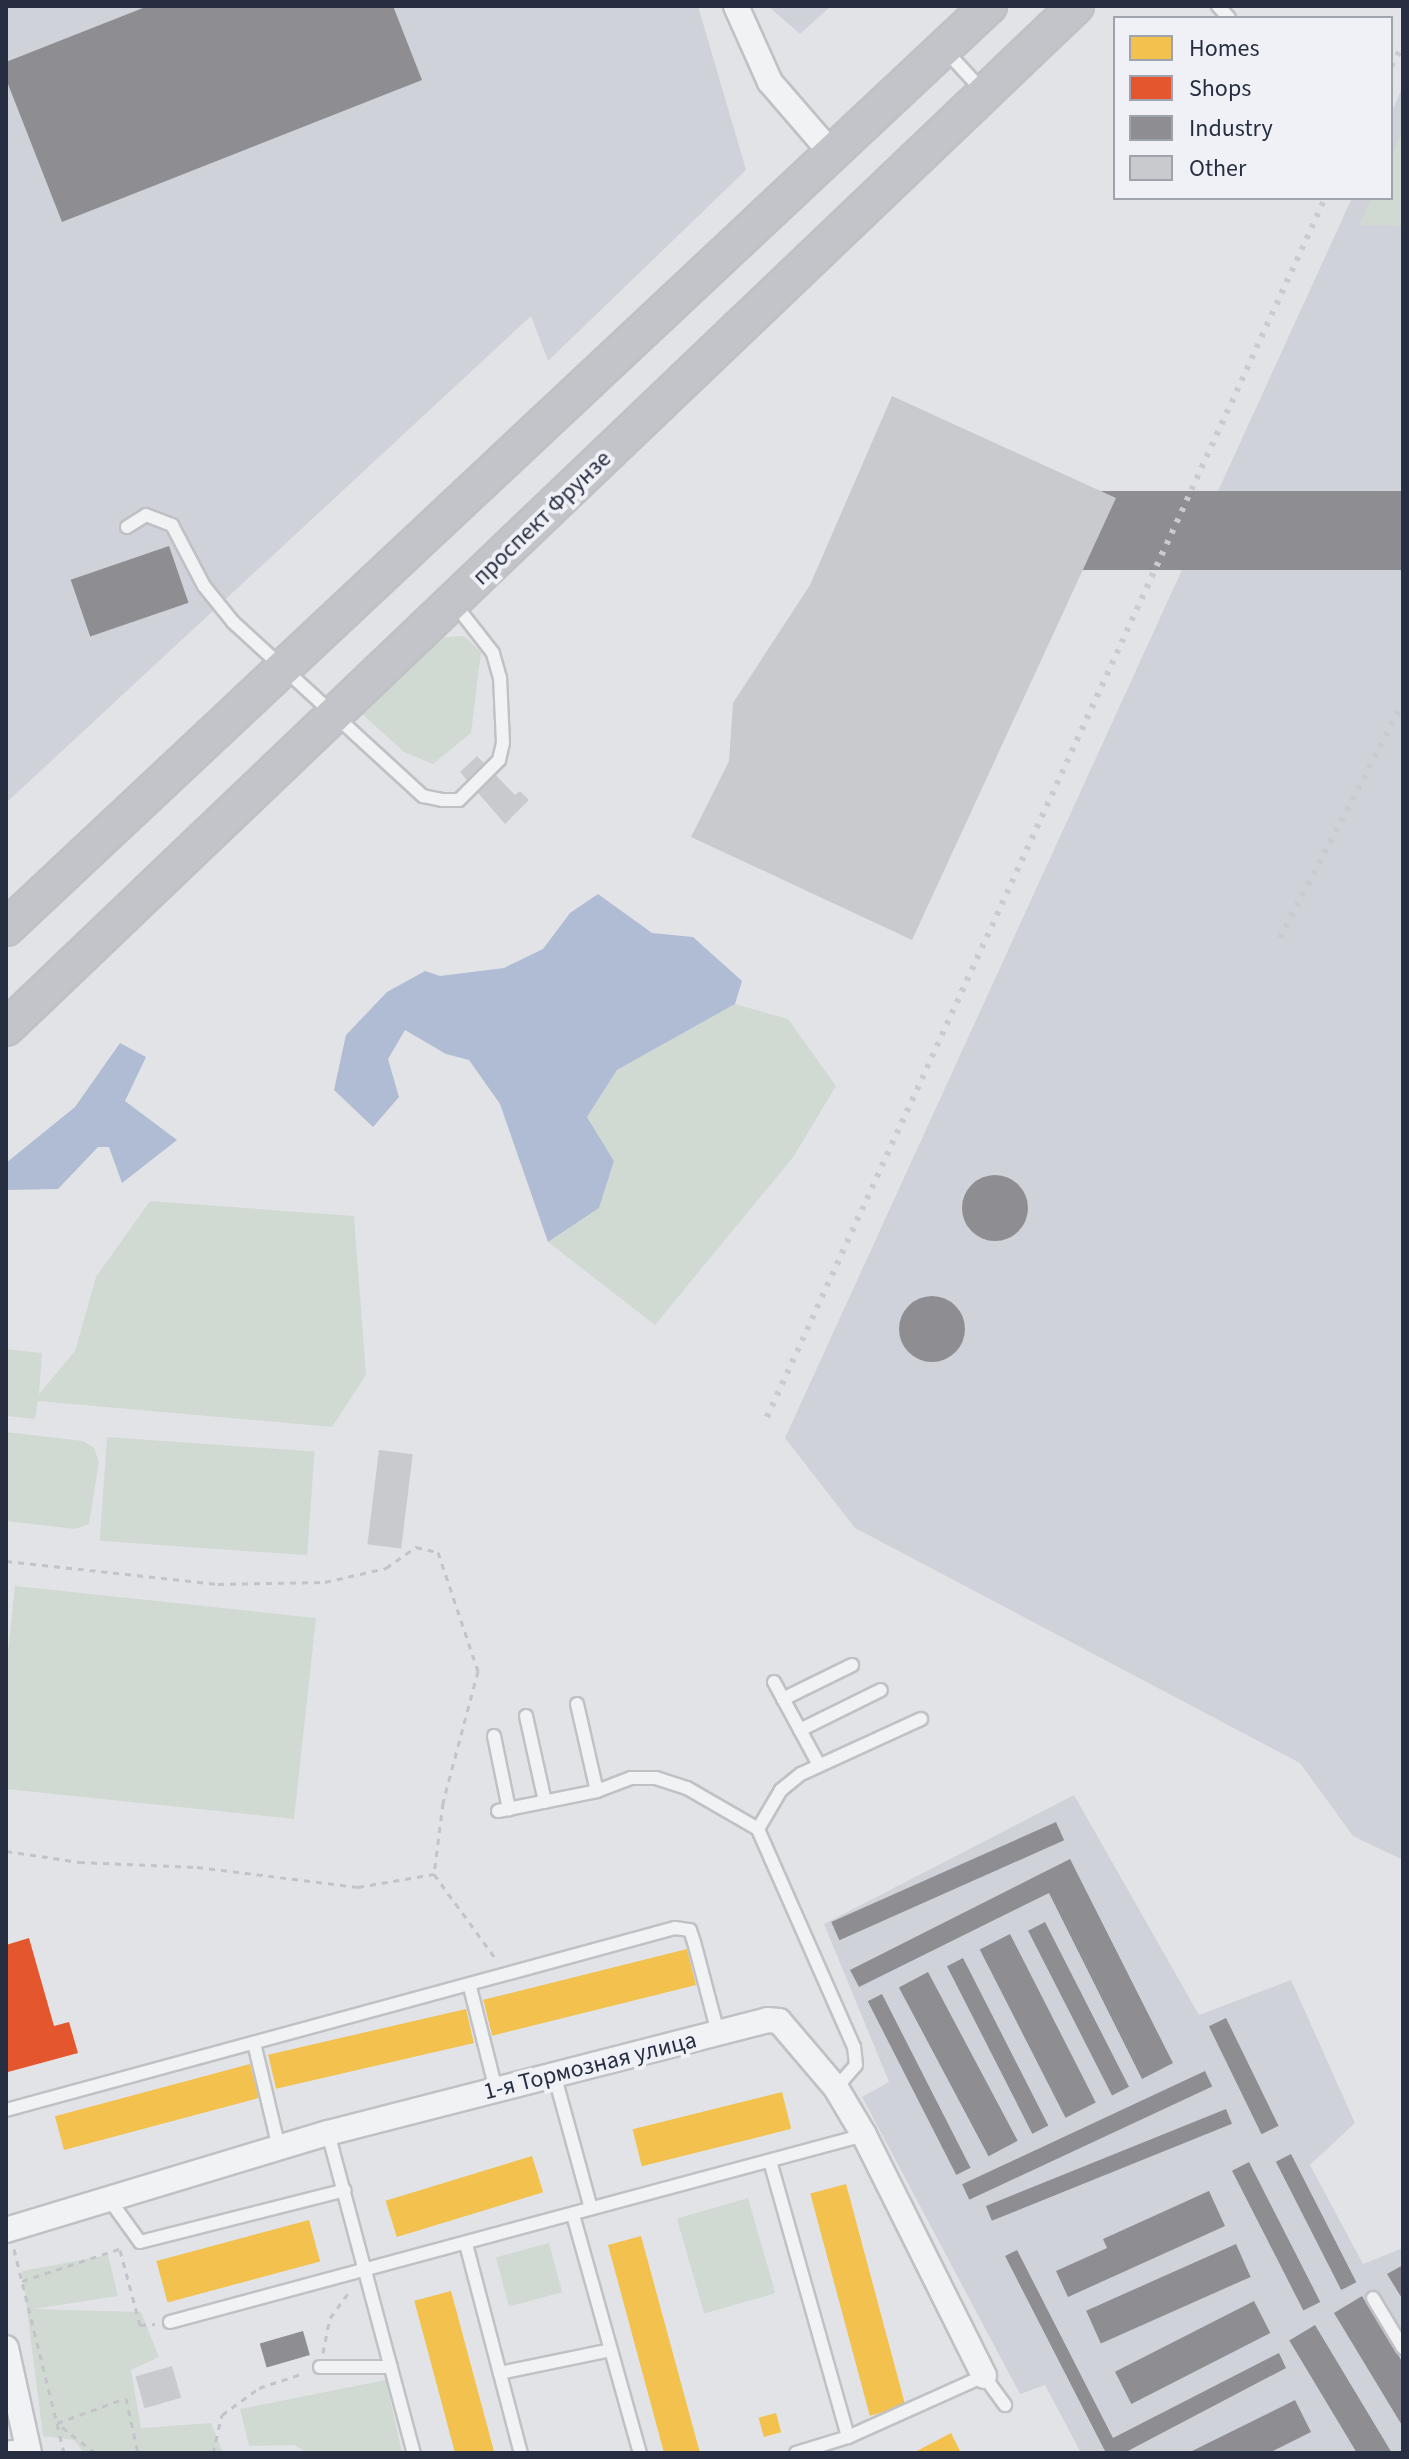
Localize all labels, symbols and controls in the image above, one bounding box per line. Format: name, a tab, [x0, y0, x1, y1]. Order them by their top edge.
legend	[1113, 16, 1393, 200]
text: Homes	[1189, 31, 1260, 66]
text: Shops	[1189, 71, 1251, 106]
text: Industry	[1189, 111, 1273, 146]
text: Other	[1189, 151, 1246, 186]
street label: проспект Фрунзе	[467, 445, 617, 591]
street label: 1-я Тормозная улица	[481, 2026, 699, 2106]

